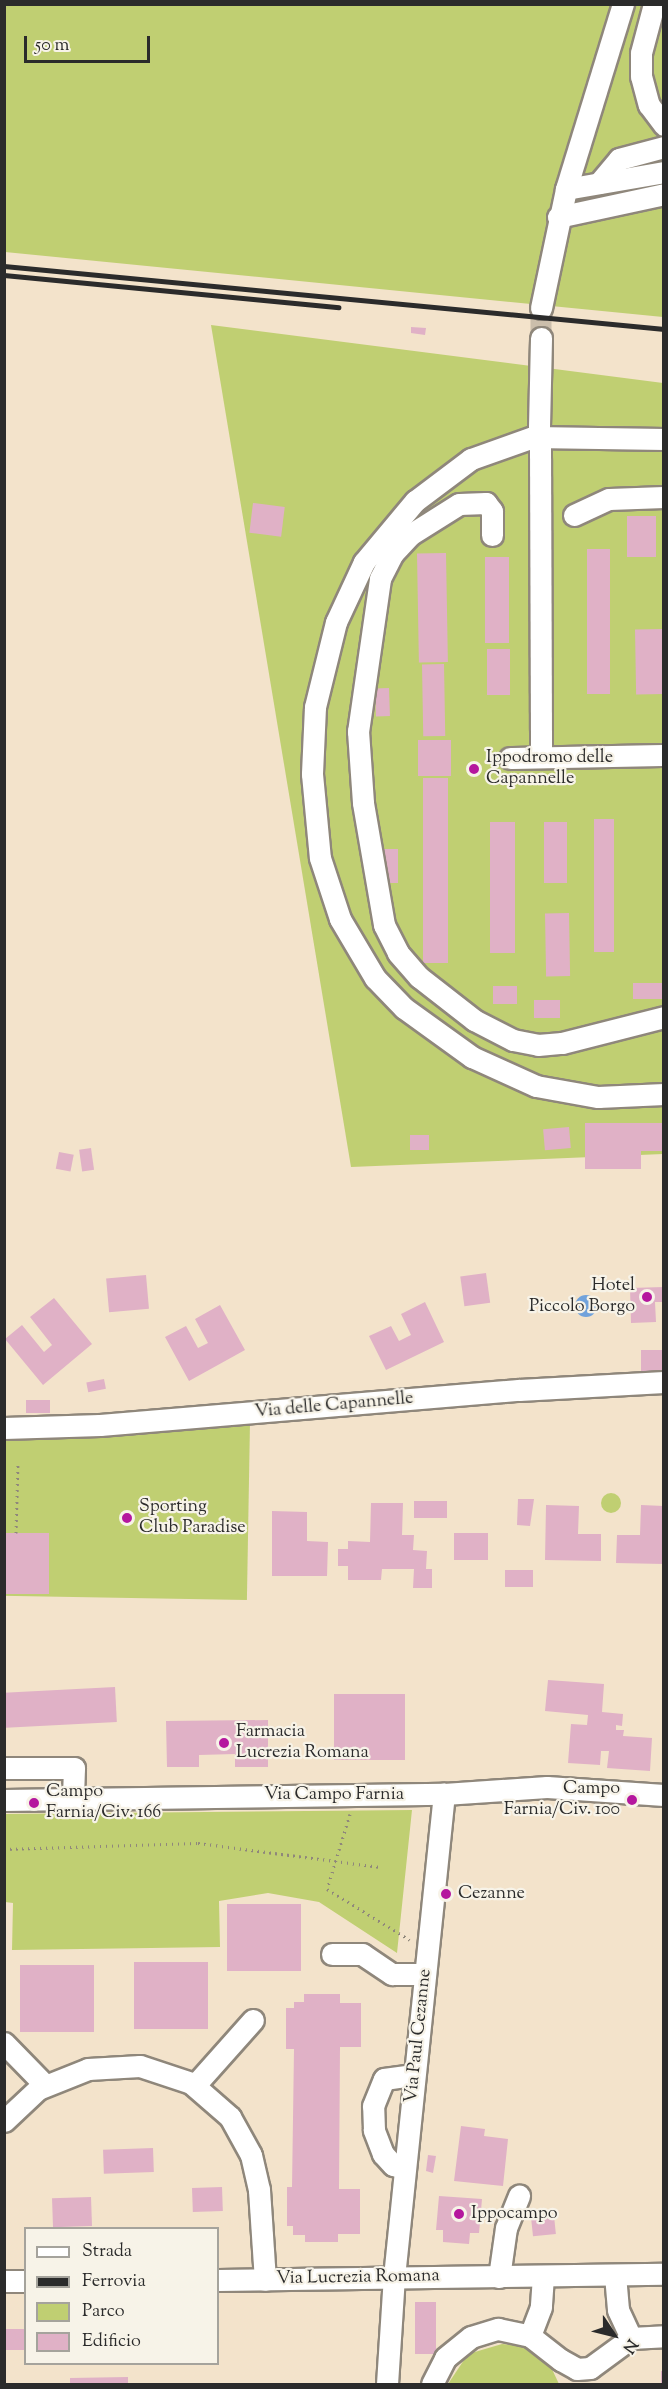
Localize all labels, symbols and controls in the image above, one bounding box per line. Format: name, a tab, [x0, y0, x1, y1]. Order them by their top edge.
scale bar	[27, 24, 153, 62]
text: 50 m	[35, 33, 69, 59]
place label: Ippodromo delle Capannelle	[486, 748, 613, 790]
marker: Ippodromo delle Capannelle	[467, 762, 481, 776]
place label: Hotel Piccolo Borgo	[529, 1276, 635, 1318]
marker: Hotel Piccolo Borgo	[640, 1290, 654, 1304]
street label: Via delle Capannelle	[254, 1388, 414, 1424]
place label: Sporting Club Paradise	[139, 1497, 246, 1540]
marker: Sporting Club Paradise	[120, 1511, 134, 1525]
place label: Farmacia Lucrezia Romana	[236, 1722, 369, 1764]
marker: Farmacia Lucrezia Romana	[217, 1736, 231, 1750]
place label: Campo Farnia/Civ. 100	[504, 1779, 620, 1822]
place label: Campo Farnia/Civ. 166	[46, 1782, 161, 1824]
street label: Via Campo Farnia	[264, 1784, 404, 1806]
marker: Campo Farnia/Civ. 100	[625, 1793, 639, 1807]
marker: Campo Farnia/Civ. 166	[27, 1796, 41, 1810]
place label: Cezanne	[458, 1883, 525, 1905]
marker: Cezanne	[439, 1887, 453, 1901]
street label: Via Paul Cezanne	[401, 1968, 437, 2104]
place label: Ippocampo	[471, 2203, 558, 2225]
marker: Ippocampo	[452, 2207, 466, 2221]
legend	[24, 2227, 219, 2365]
text: Strada	[82, 2239, 132, 2265]
street label: Via Lucrezia Romana	[276, 2266, 440, 2290]
text: Ferrovia	[82, 2269, 146, 2295]
text: Parco	[82, 2299, 125, 2325]
north arrow	[584, 2305, 644, 2365]
text: Edificio	[82, 2329, 141, 2355]
text: N	[616, 2334, 642, 2357]

